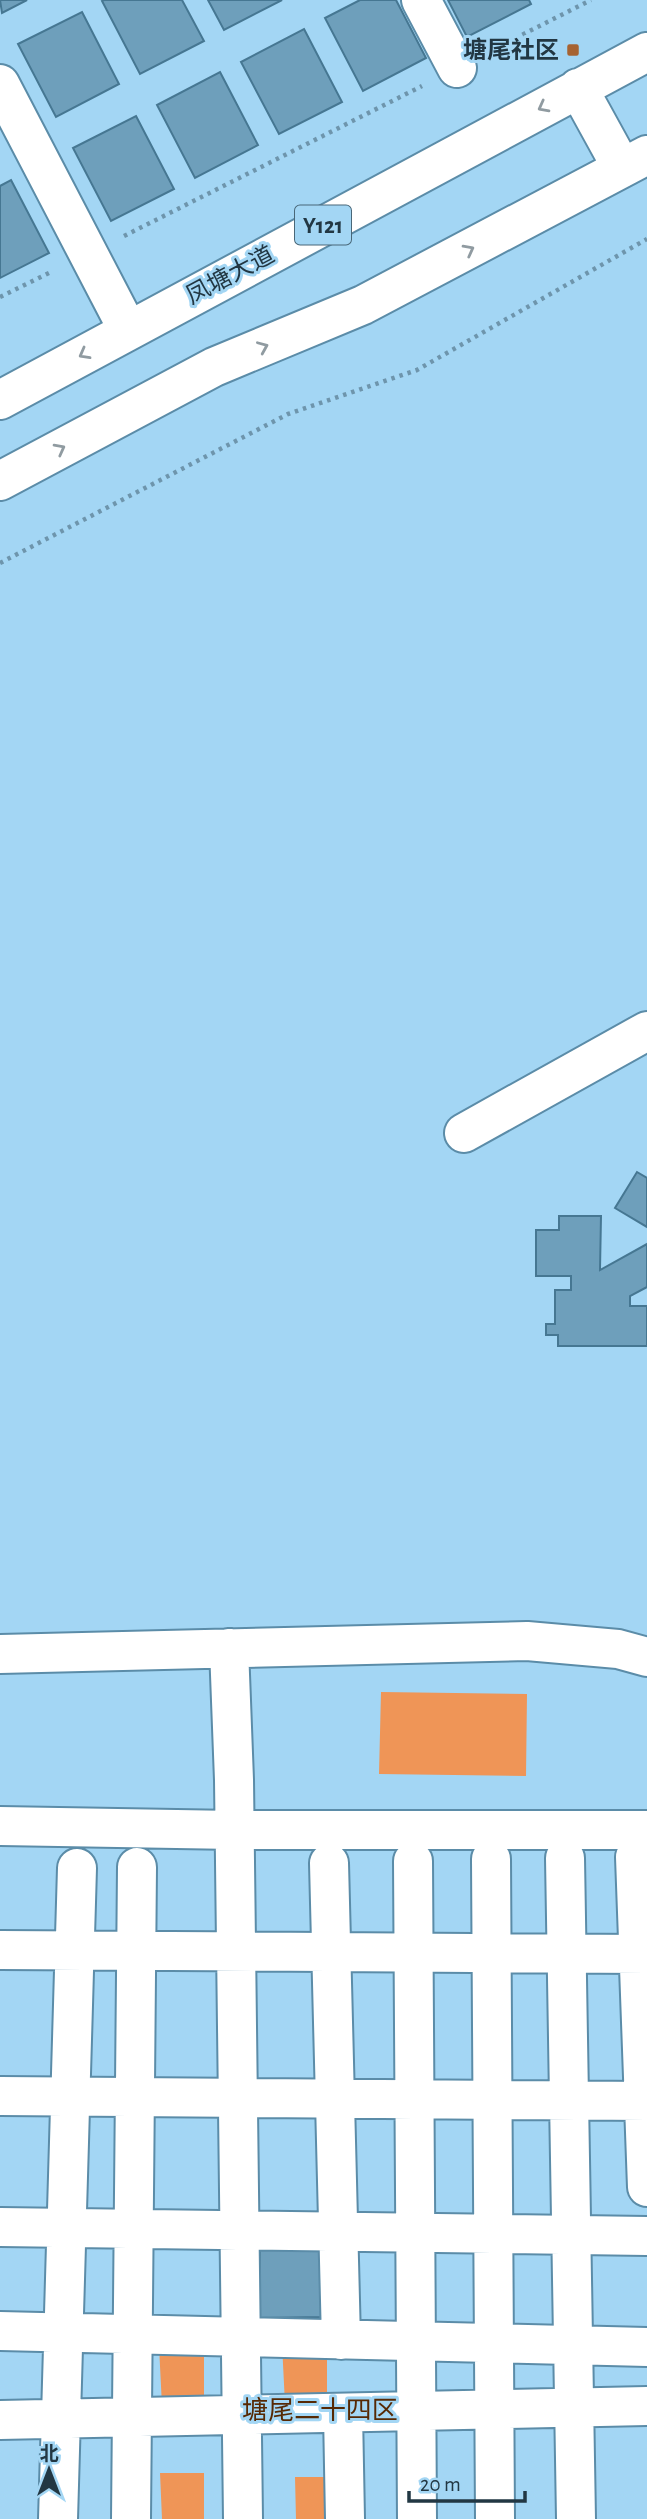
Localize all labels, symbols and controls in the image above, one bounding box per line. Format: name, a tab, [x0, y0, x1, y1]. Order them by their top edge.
place label: 塘尾社区	[463, 37, 559, 63]
marker: 塘尾社区	[565, 42, 581, 58]
one-way arrow	[538, 99, 550, 112]
road number: Y121	[295, 206, 351, 244]
street label: 凤塘大道	[182, 241, 278, 309]
one-way arrow	[461, 244, 474, 258]
one-way arrow	[256, 341, 269, 355]
one-way arrow	[79, 346, 91, 359]
one-way arrow	[53, 444, 65, 457]
district label: 塘尾二十四区	[242, 2396, 398, 2424]
north arrow	[14, 2435, 84, 2505]
text: 北	[39, 2444, 59, 2464]
scale bar	[409, 2460, 524, 2504]
text: 20 m	[420, 2474, 461, 2495]

